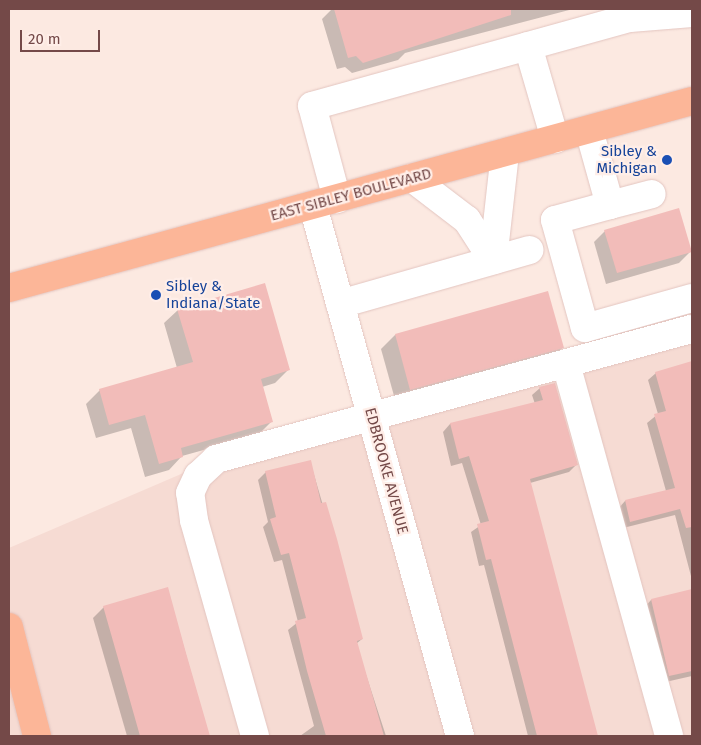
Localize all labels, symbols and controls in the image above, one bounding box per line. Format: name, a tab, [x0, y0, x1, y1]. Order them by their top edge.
scale bar	[22, 20, 102, 52]
text: 20 m	[28, 30, 61, 48]
place label: Sibley & Michigan	[596, 142, 657, 177]
marker: Sibley & Michigan	[661, 154, 673, 166]
street label: EAST SIBLEY BOULEVARD	[269, 165, 433, 225]
place label: Sibley & Indiana/State	[166, 277, 260, 312]
marker: Sibley & Indiana/State	[150, 289, 162, 301]
street label: EDBROOKE AVENUE	[360, 406, 412, 536]

